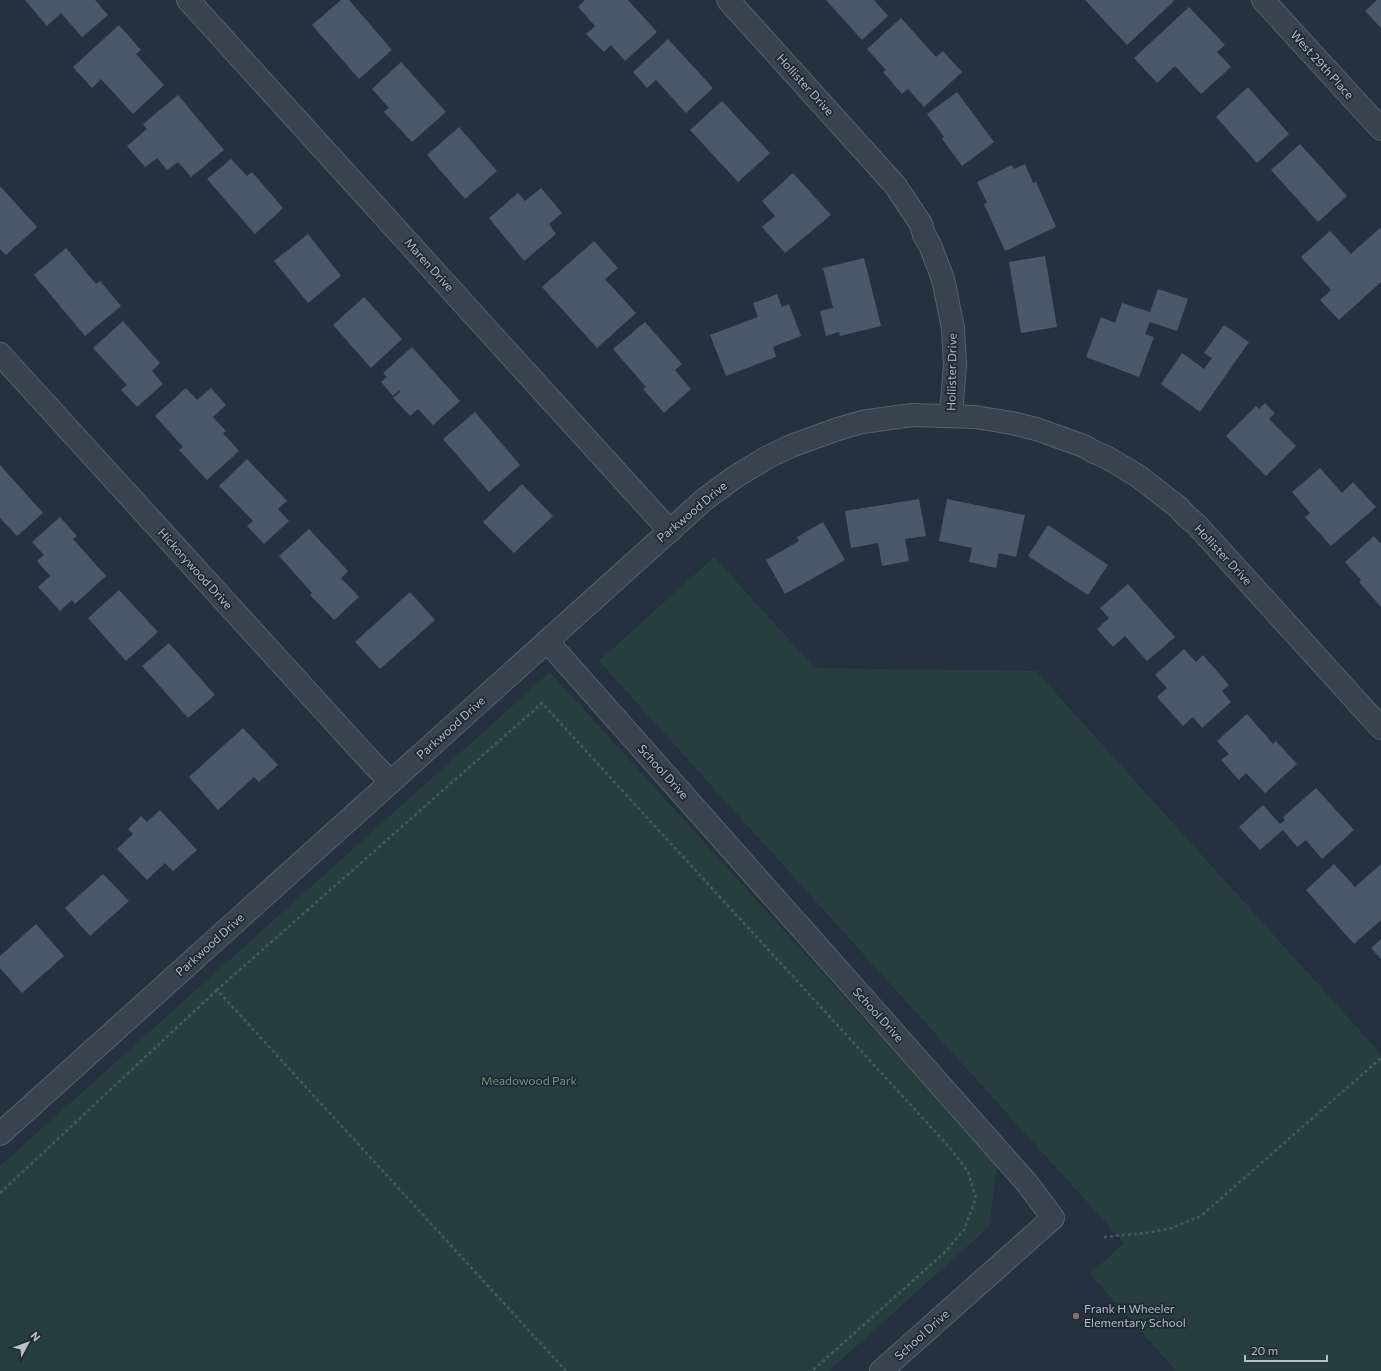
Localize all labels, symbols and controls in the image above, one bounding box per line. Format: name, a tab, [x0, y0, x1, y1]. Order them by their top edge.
street label: West 29th Place	[1288, 27, 1357, 102]
street label: Hollister Drive	[774, 51, 837, 118]
street label: Maren Drive	[402, 235, 457, 294]
street label: Hollister Drive	[943, 333, 959, 411]
street label: Parkwood Drive	[654, 478, 729, 545]
street label: Hollister Drive	[1192, 521, 1255, 588]
street label: Hickorywood Drive	[156, 525, 236, 612]
street label: Parkwood Drive	[413, 693, 487, 762]
street label: School Drive	[636, 741, 692, 801]
street label: Parkwood Drive	[172, 910, 246, 979]
street label: School Drive	[851, 984, 907, 1044]
park label: Meadowood Park	[481, 1073, 577, 1087]
place label: Frank H Wheeler Elementary School	[1084, 1301, 1186, 1329]
street label: School Drive	[891, 1306, 951, 1362]
marker: Frank H Wheeler Elementary School	[1071, 1311, 1081, 1321]
north arrow	[8, 1323, 48, 1363]
text: N	[28, 1329, 44, 1343]
scale bar	[1245, 1337, 1327, 1363]
text: 20 m	[1251, 1343, 1278, 1357]

